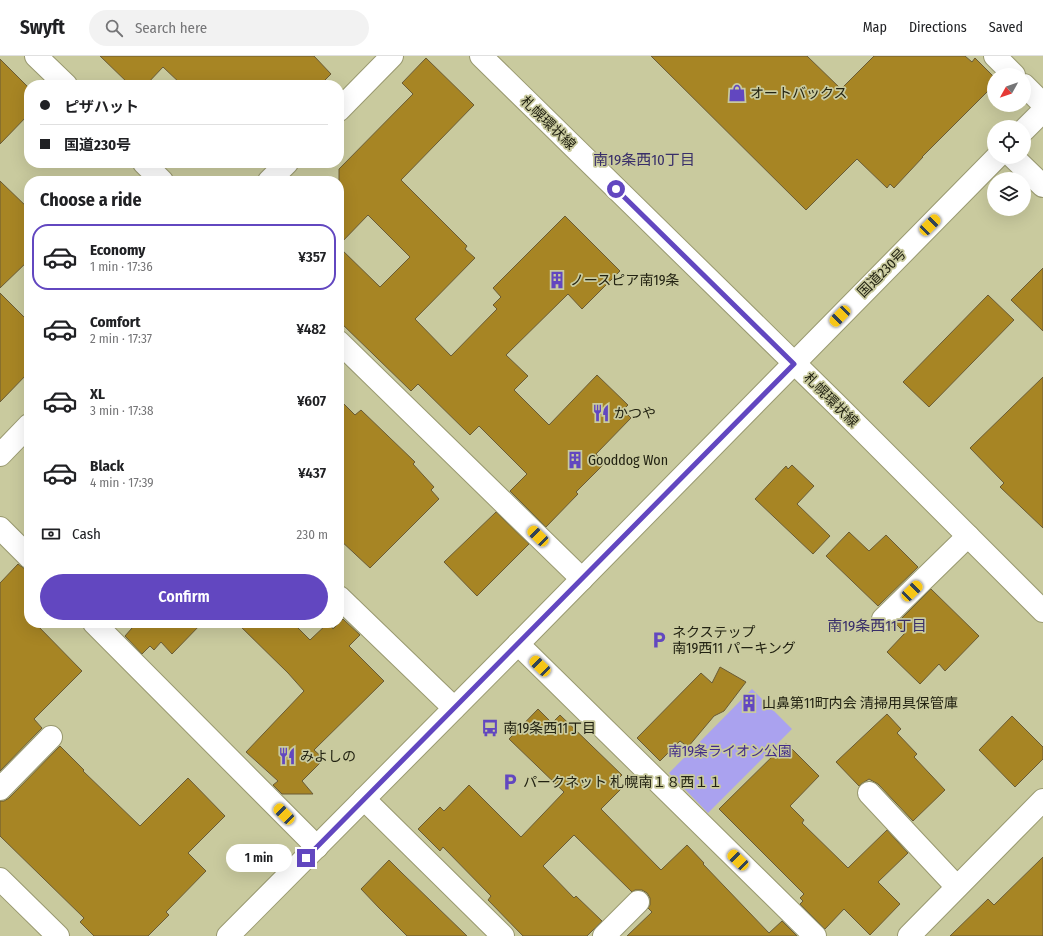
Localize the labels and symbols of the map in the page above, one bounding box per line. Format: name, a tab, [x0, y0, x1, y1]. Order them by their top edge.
north arrow	[987, 68, 1031, 112]
shop icon: オートバックス	[727, 83, 747, 103]
place label: オートバックス	[750, 85, 848, 102]
street label: 札幌環状線	[517, 93, 579, 153]
district label: 南19条西10丁目	[593, 151, 695, 169]
route start	[607, 180, 625, 198]
car	[917, 212, 943, 238]
street label: 国道230号	[854, 245, 910, 301]
building icon: ノースピア南19条	[547, 270, 567, 290]
place label: ノースピア南19条	[570, 272, 680, 289]
car	[827, 303, 853, 329]
street label: 札幌環状線	[800, 369, 862, 431]
restaurant icon: かつや	[591, 403, 611, 423]
place label: かつや	[614, 405, 656, 422]
building icon: Gooddog Won	[565, 450, 585, 470]
place label: Gooddog Won	[588, 452, 668, 469]
car	[525, 523, 551, 549]
car	[899, 578, 925, 604]
district label: 南19条西11丁目	[827, 617, 927, 635]
place label: ネクステップ 南19西11 パーキング	[672, 624, 796, 657]
parking icon: ネクステップ 南19西11 パーキング	[649, 630, 669, 650]
car	[527, 653, 553, 679]
building icon: 山鼻第11町内会 清掃用具保管庫	[739, 693, 759, 713]
place label: 山鼻第11町内会 清掃用具保管庫	[762, 695, 958, 712]
bus stop icon: 南19条西11丁目	[480, 718, 500, 738]
place label: 南19条西11丁目	[503, 720, 596, 737]
park label: 南19条ライオン公園	[668, 743, 792, 760]
restaurant icon: みよしの	[277, 746, 297, 766]
place label: みよしの	[300, 748, 356, 765]
parking icon: パークネット 札幌南１８西１１	[500, 772, 520, 792]
place label: パークネット 札幌南１８西１１	[523, 774, 722, 791]
car	[271, 801, 297, 827]
callout: 1 min	[226, 844, 292, 872]
car	[725, 847, 751, 873]
route end	[297, 849, 315, 867]

